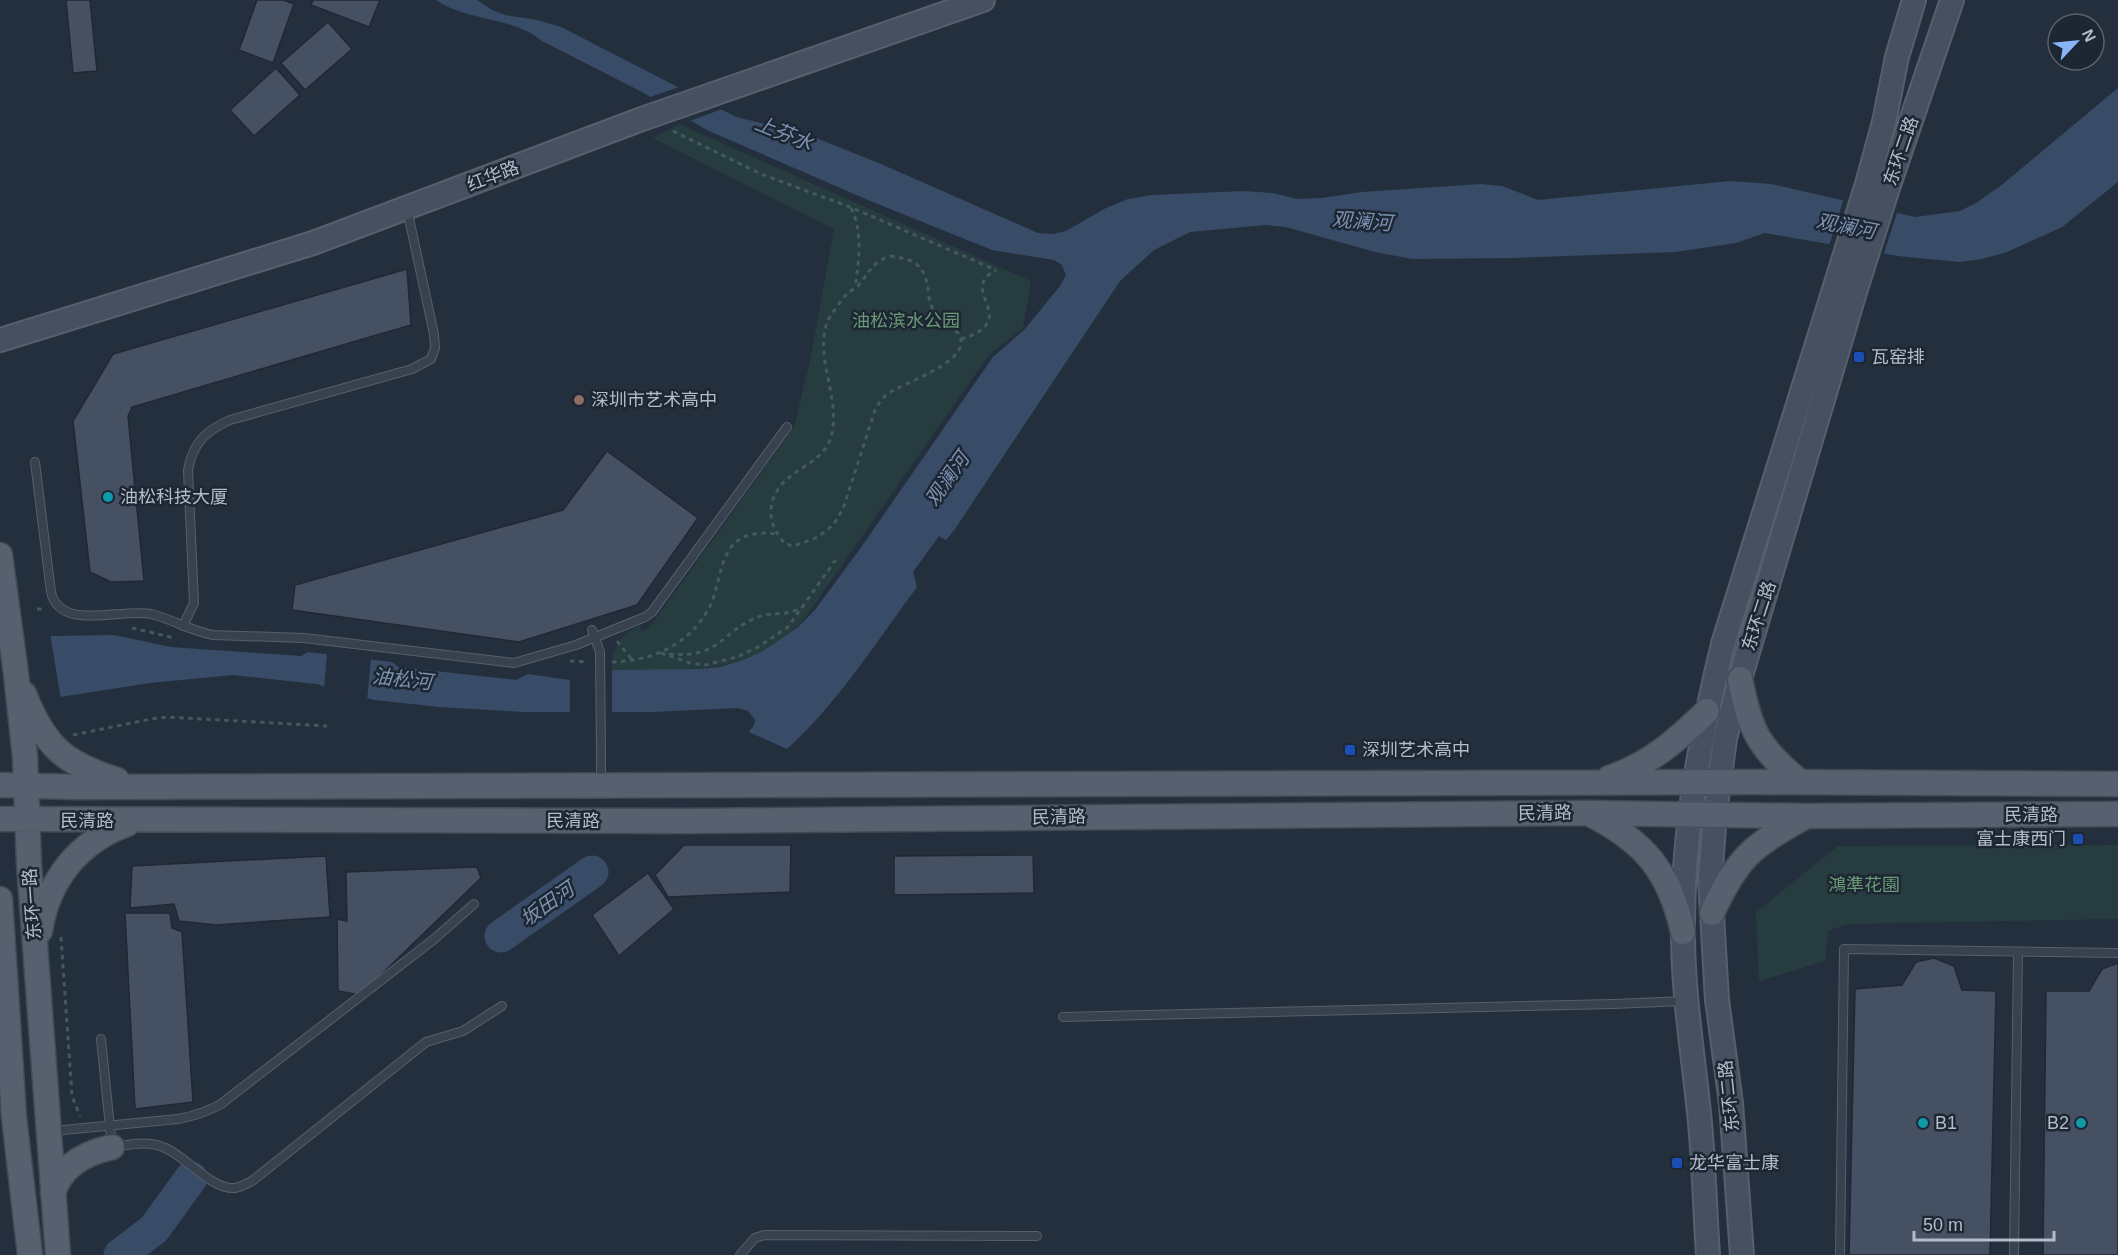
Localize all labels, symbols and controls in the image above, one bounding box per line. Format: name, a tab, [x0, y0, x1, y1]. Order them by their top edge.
north arrow	[2046, 12, 2106, 72]
text: N	[2079, 27, 2099, 45]
water label: 上芬水	[752, 112, 817, 155]
street label: 东环二路	[1880, 114, 1922, 188]
street label: 红华路	[464, 157, 522, 195]
water label: 观澜河	[1331, 208, 1397, 234]
water label: 观澜河	[1814, 209, 1881, 243]
park label: 油松滨水公园	[852, 311, 960, 331]
place label: 瓦窑排	[1871, 347, 1925, 367]
marker: 瓦窑排	[1852, 350, 1866, 364]
place label: 深圳市艺术高中	[591, 390, 717, 410]
marker: 深圳市艺术高中	[572, 393, 586, 407]
water label: 观澜河	[921, 445, 976, 510]
place label: 油松科技大厦	[120, 487, 228, 507]
marker: 油松科技大厦	[101, 490, 115, 504]
street label: 东环二路	[1738, 579, 1780, 653]
water label: 油松河	[371, 665, 437, 693]
place label: 深圳艺术高中	[1362, 740, 1470, 760]
marker: 深圳艺术高中	[1343, 743, 1357, 757]
street label: 民清路	[1518, 803, 1572, 823]
street label: 民清路	[2004, 805, 2058, 825]
street label: 民清路	[1032, 807, 1086, 827]
street label: 民清路	[60, 811, 114, 831]
street label: 民清路	[546, 811, 600, 831]
place label: 富士康西门	[1976, 829, 2066, 849]
marker: 富士康西门	[2071, 832, 2085, 846]
street label: 东环一路	[20, 867, 44, 941]
water label: 坂田河	[516, 875, 581, 930]
park label: 鴻準花園	[1828, 875, 1900, 895]
street label: 东环二路	[1715, 1059, 1743, 1133]
place label: B1	[1935, 1113, 1957, 1133]
place label: B2	[2047, 1113, 2069, 1133]
marker: B1	[1916, 1116, 1930, 1130]
marker: B2	[2074, 1116, 2088, 1130]
place label: 龙华富士康	[1689, 1153, 1779, 1173]
marker: 龙华富士康	[1670, 1156, 1684, 1170]
scale bar	[1914, 1204, 2054, 1242]
text: 50 m	[1923, 1215, 1963, 1235]

